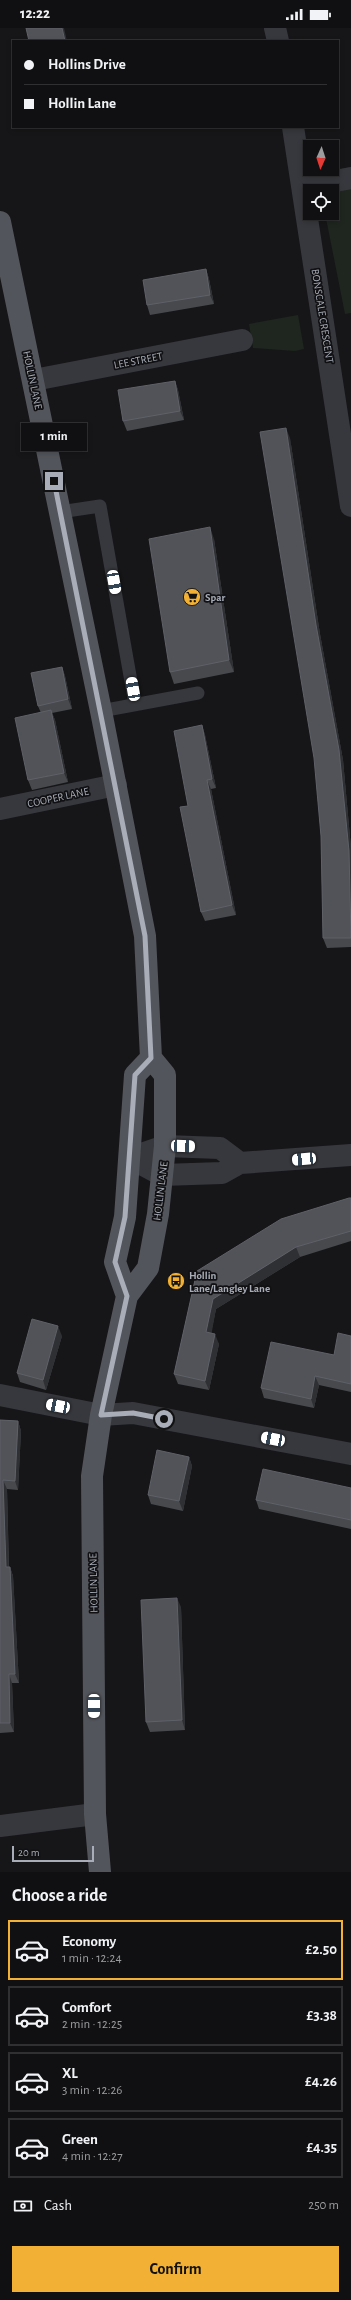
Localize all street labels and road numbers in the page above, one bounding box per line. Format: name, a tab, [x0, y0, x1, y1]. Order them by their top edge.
street label: BONSCALE CRESCENT	[310, 268, 335, 365]
street label: HOLLIN LANE	[21, 350, 44, 411]
street label: LEE STREET	[113, 350, 164, 371]
street label: COOPER LANE	[26, 785, 90, 809]
street label: HOLLIN LANE	[151, 1160, 170, 1221]
street label: HOLLIN LANE	[87, 1552, 100, 1613]

